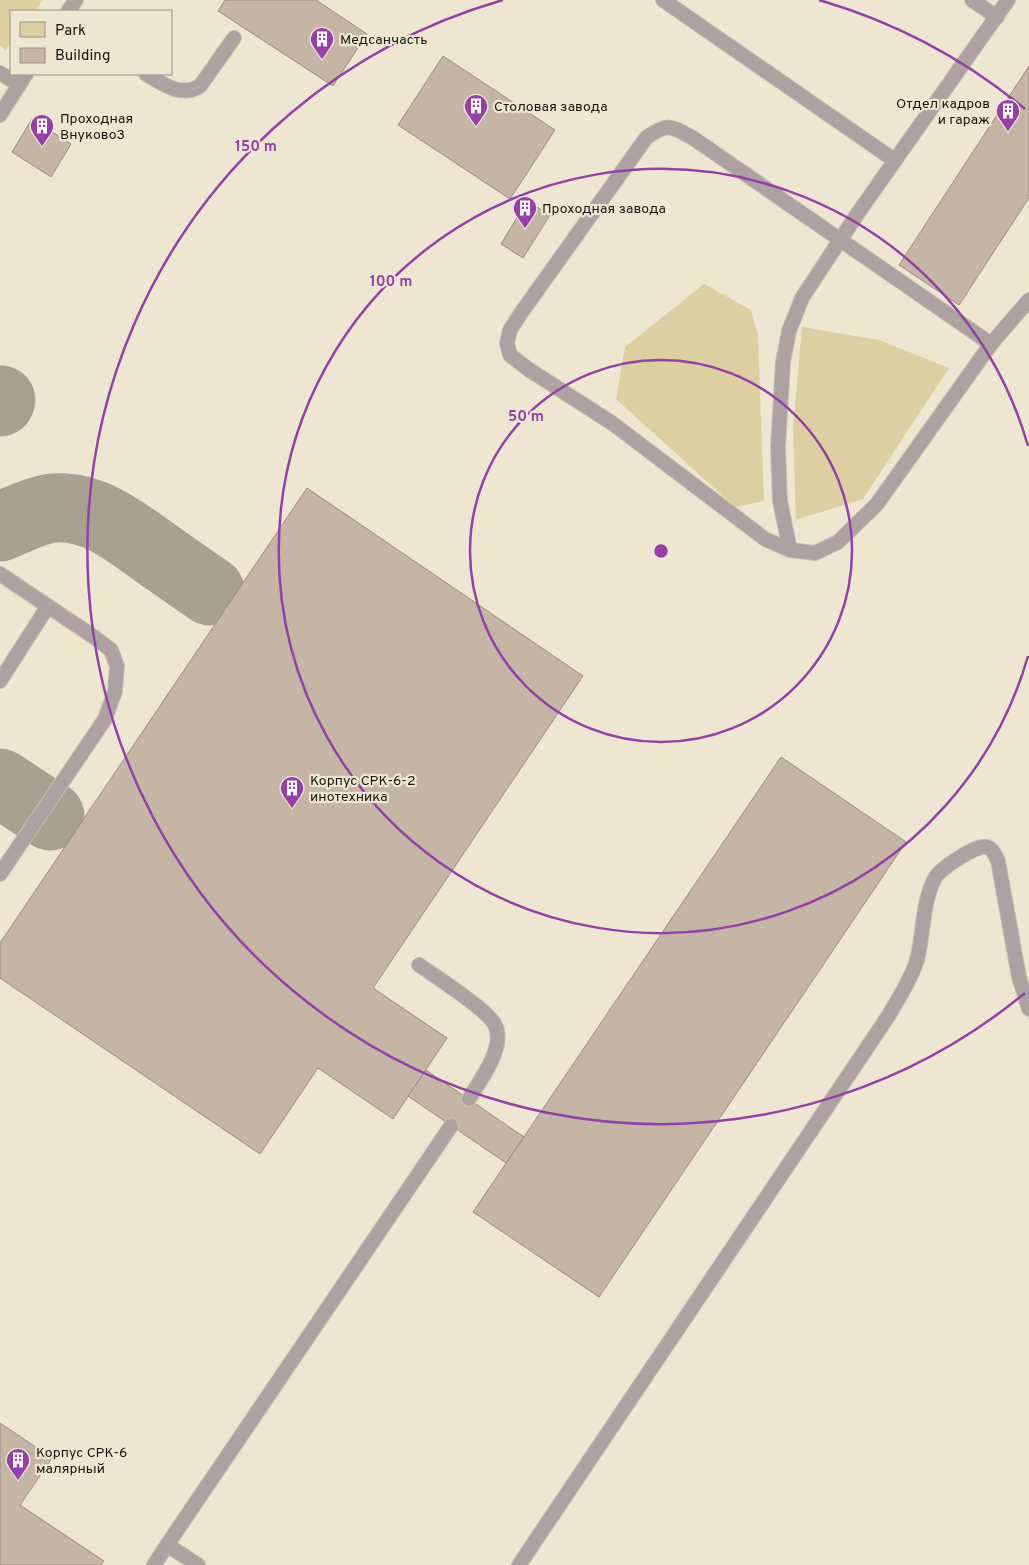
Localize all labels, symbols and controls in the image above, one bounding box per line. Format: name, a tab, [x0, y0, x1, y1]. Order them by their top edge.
legend	[10, 10, 172, 75]
text: Park	[55, 22, 86, 41]
building icon: Медсанчасть	[309, 26, 335, 60]
place label: Медсанчасть	[340, 32, 428, 49]
text: Building	[55, 47, 110, 66]
building icon: Столовая завода	[463, 93, 489, 127]
place label: Отдел кадров и гараж	[896, 96, 990, 129]
building icon: Отдел кадров и гараж	[995, 98, 1021, 132]
place label: Столовая завода	[494, 99, 608, 116]
place label: Проходная Внуково3	[60, 111, 133, 144]
building icon: Проходная Внуково3	[29, 113, 55, 147]
text: 150 m	[235, 138, 277, 157]
building icon: Проходная завода	[512, 195, 538, 229]
place label: Проходная завода	[542, 201, 666, 218]
text: 100 m	[370, 273, 412, 292]
text: 50 m	[508, 408, 544, 427]
centre of rings	[652, 542, 670, 560]
place label: Корпус СРК-6-2 инотехника	[310, 773, 416, 806]
building icon: Корпус СРК-6-2 инотехника	[279, 775, 305, 809]
place label: Корпус СРК-6 малярный	[36, 1445, 127, 1478]
building icon: Корпус СРК-6 малярный	[5, 1447, 31, 1481]

